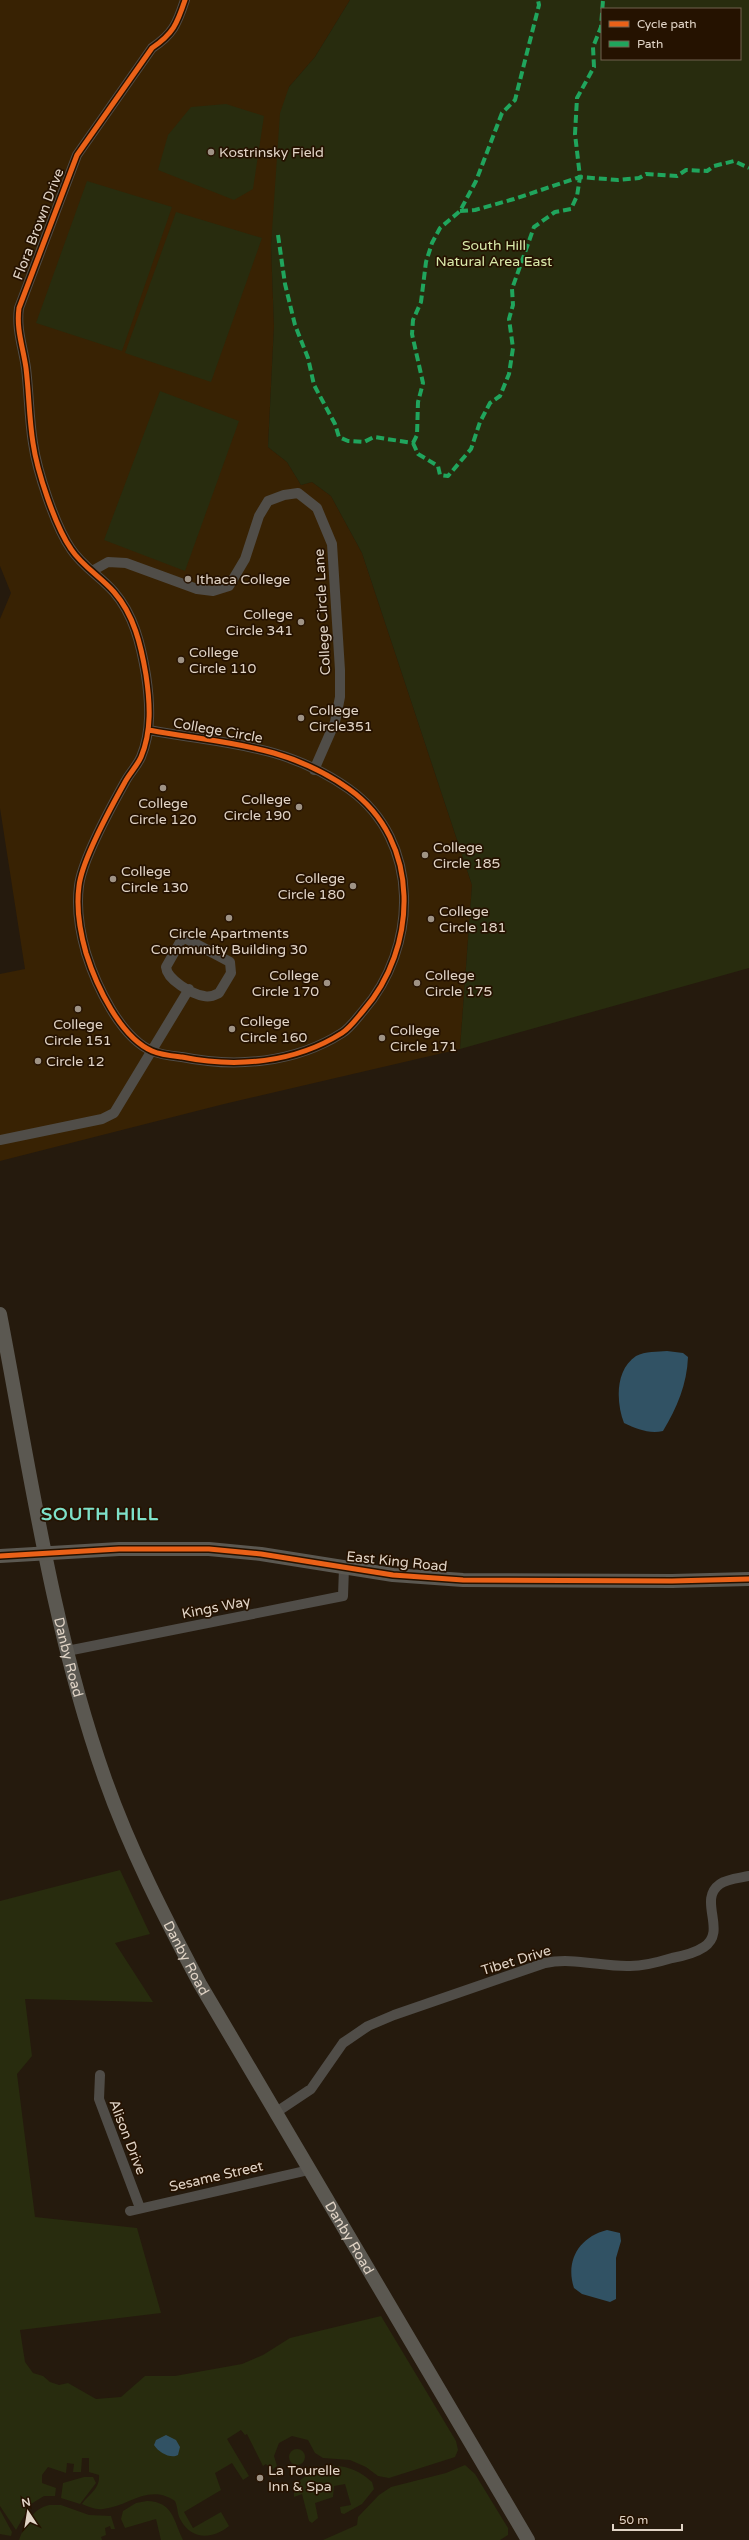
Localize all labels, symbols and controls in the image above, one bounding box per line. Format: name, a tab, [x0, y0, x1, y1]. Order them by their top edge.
legend	[601, 8, 741, 60]
text: Cycle path	[637, 17, 696, 31]
text: Path	[637, 37, 663, 51]
place label: Kostrinsky Field	[219, 144, 324, 161]
marker: Kostrinsky Field	[206, 147, 216, 157]
street label: Flora Brown Drive	[9, 166, 68, 282]
park label: South Hill Natural Area East	[436, 237, 553, 270]
street label: College Circle Lane	[311, 548, 334, 676]
place label: Ithaca College	[196, 571, 290, 588]
marker: Ithaca College	[183, 574, 193, 584]
place label: College Circle 341	[226, 606, 293, 639]
marker: College Circle 341	[296, 617, 306, 627]
place label: College Circle 110	[189, 644, 256, 677]
marker: College Circle 110	[176, 655, 186, 665]
place label: College Circle351	[309, 702, 373, 735]
marker: College Circle351	[296, 713, 306, 723]
street label: College Circle	[172, 714, 264, 747]
marker: College Circle 120	[158, 783, 168, 793]
place label: College Circle 190	[224, 791, 291, 824]
place label: College Circle 120	[129, 795, 197, 828]
marker: College Circle 190	[294, 802, 304, 812]
place label: College Circle 185	[433, 839, 500, 872]
marker: College Circle 185	[420, 850, 430, 860]
place label: College Circle 130	[121, 863, 188, 896]
place label: College Circle 180	[278, 870, 345, 903]
marker: College Circle 130	[108, 874, 118, 884]
marker: College Circle 180	[348, 881, 358, 891]
place label: College Circle 181	[439, 903, 506, 936]
marker: Circle Apartments Community Building 30	[224, 913, 234, 923]
marker: College Circle 181	[426, 914, 436, 924]
place label: Circle Apartments Community Building 30	[151, 925, 308, 958]
place label: College Circle 170	[252, 967, 319, 1000]
place label: College Circle 175	[425, 967, 492, 1000]
marker: College Circle 170	[322, 978, 332, 988]
marker: College Circle 175	[412, 978, 422, 988]
marker: College Circle 151	[73, 1004, 83, 1014]
place label: College Circle 160	[240, 1013, 307, 1046]
place label: College Circle 151	[44, 1016, 112, 1049]
place label: College Circle 171	[390, 1022, 457, 1055]
marker: College Circle 160	[227, 1024, 237, 1034]
marker: College Circle 171	[377, 1033, 387, 1043]
place label: Circle 12	[46, 1053, 104, 1070]
marker: Circle 12	[33, 1056, 43, 1066]
district label: SOUTH HILL	[41, 1503, 159, 1525]
street label: East King Road	[346, 1548, 448, 1575]
street label: Kings Way	[180, 1592, 252, 1622]
street label: Danby Road	[50, 1616, 87, 1699]
street label: Danby Road	[160, 1918, 213, 1999]
street label: Tibet Drive	[479, 1942, 553, 1979]
street label: Alison Drive	[105, 2097, 150, 2177]
street label: Sesame Street	[168, 2157, 265, 2196]
street label: Danby Road	[321, 2198, 377, 2278]
place label: La Tourelle Inn & Spa	[268, 2462, 340, 2495]
marker: La Tourelle Inn & Spa	[255, 2473, 265, 2483]
north arrow	[8, 2492, 48, 2532]
text: N	[20, 2495, 32, 2510]
scale bar	[613, 2506, 682, 2532]
text: 50 m	[619, 2513, 648, 2527]

